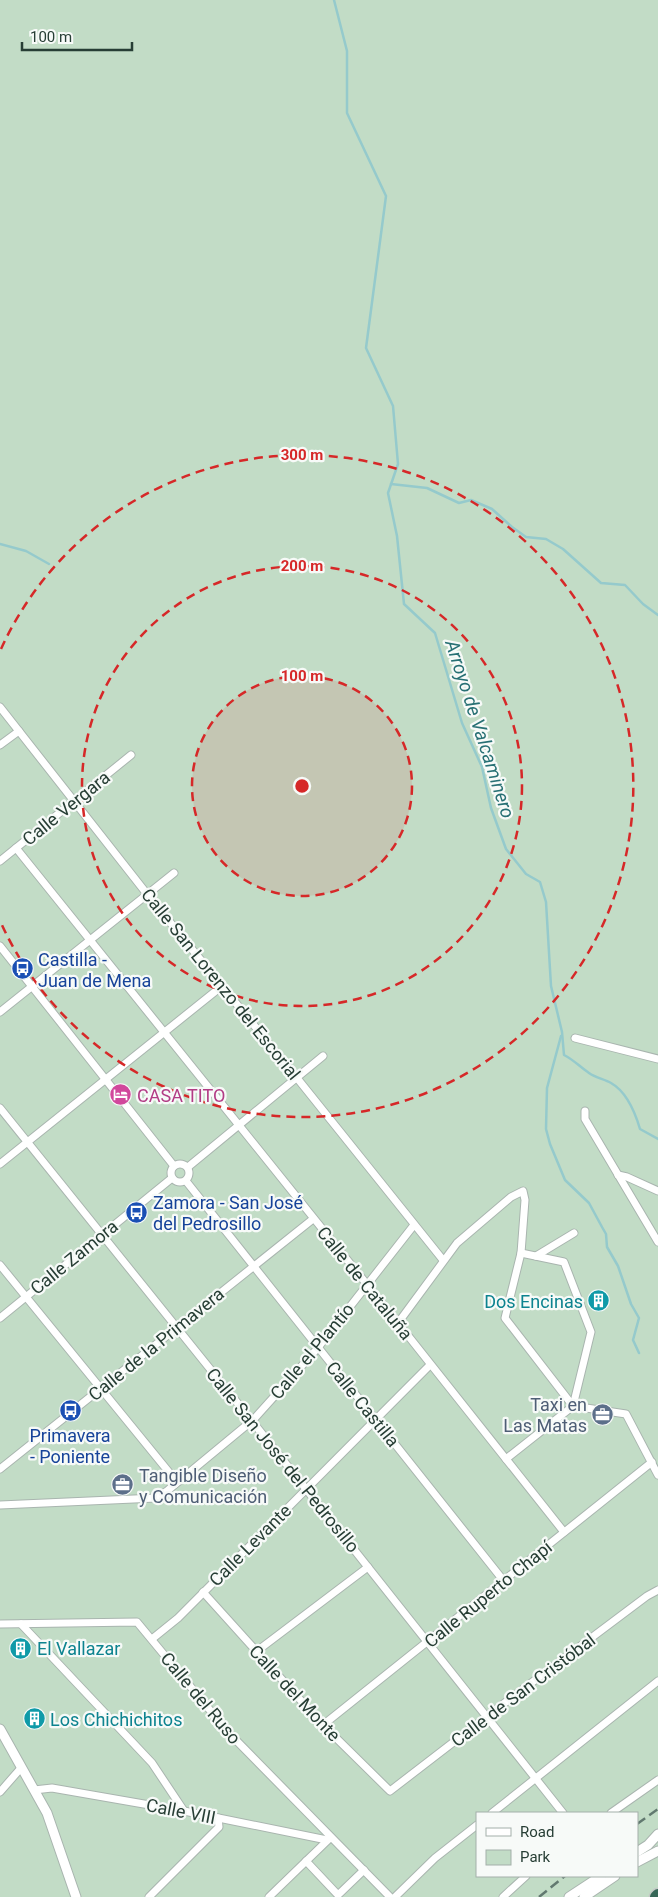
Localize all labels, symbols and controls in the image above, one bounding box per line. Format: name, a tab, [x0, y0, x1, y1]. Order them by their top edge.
scale bar	[22, 20, 132, 52]
text: 100 m	[30, 28, 72, 46]
text: 300 m	[281, 446, 323, 464]
text: 200 m	[281, 557, 323, 575]
water label: Arroyo de Valcaminero	[440, 636, 520, 821]
text: 100 m	[281, 667, 323, 685]
street label: Calle Vergara	[18, 766, 114, 850]
centre of rings	[293, 777, 311, 795]
street label: Calle San Lorenzo del Escorial	[137, 884, 305, 1084]
place label: Castilla - Juan de Mena	[38, 949, 151, 991]
bus stop icon: Castilla - Juan de Mena	[10, 957, 34, 981]
hotel icon: CASA TITO	[109, 1083, 133, 1107]
place label: CASA TITO	[137, 1085, 225, 1106]
place label: Zamora - San José del Pedrosillo	[153, 1192, 303, 1234]
bus stop icon: Zamora - San José del Pedrosillo	[125, 1200, 149, 1224]
street label: Calle Zamora	[26, 1215, 122, 1299]
street label: Calle de Cataluña	[313, 1222, 417, 1344]
street label: Calle de la Primavera	[84, 1283, 228, 1405]
building icon: Dos Encinas	[587, 1289, 611, 1313]
place label: Dos Encinas	[484, 1291, 583, 1312]
street label: Calle el Plantío	[266, 1299, 358, 1403]
street label: Calle Castilla	[322, 1357, 404, 1451]
street label: Calle San José del Pedrosillo	[202, 1364, 364, 1556]
place label: Taxi en Las Matas	[503, 1394, 587, 1436]
bus stop icon: Primavera - Poniente	[58, 1398, 82, 1422]
office icon: Taxi en Las Matas	[591, 1402, 615, 1426]
place label: Primavera - Poniente	[30, 1425, 110, 1467]
place label: Tangible Diseño y Comunicación	[139, 1465, 267, 1507]
office icon: Tangible Diseño y Comunicación	[111, 1473, 135, 1497]
street label: Calle Levante	[205, 1500, 295, 1590]
street label: Calle Ruperto Chapí	[420, 1536, 556, 1652]
street label: Calle de San Cristóbal	[447, 1629, 599, 1751]
building icon: El Vallazar	[9, 1636, 33, 1660]
place label: El Vallazar	[37, 1638, 120, 1659]
street label: Calle del Monte	[245, 1640, 345, 1746]
street label: Calle del Ruso	[157, 1648, 245, 1748]
building icon: Los Chichichitos	[22, 1707, 46, 1731]
place label: Los Chichichitos	[50, 1709, 182, 1730]
street label: Calle VIII	[144, 1794, 218, 1828]
legend	[476, 1812, 638, 1877]
text: Road	[520, 1823, 554, 1841]
text: Park	[520, 1848, 551, 1866]

